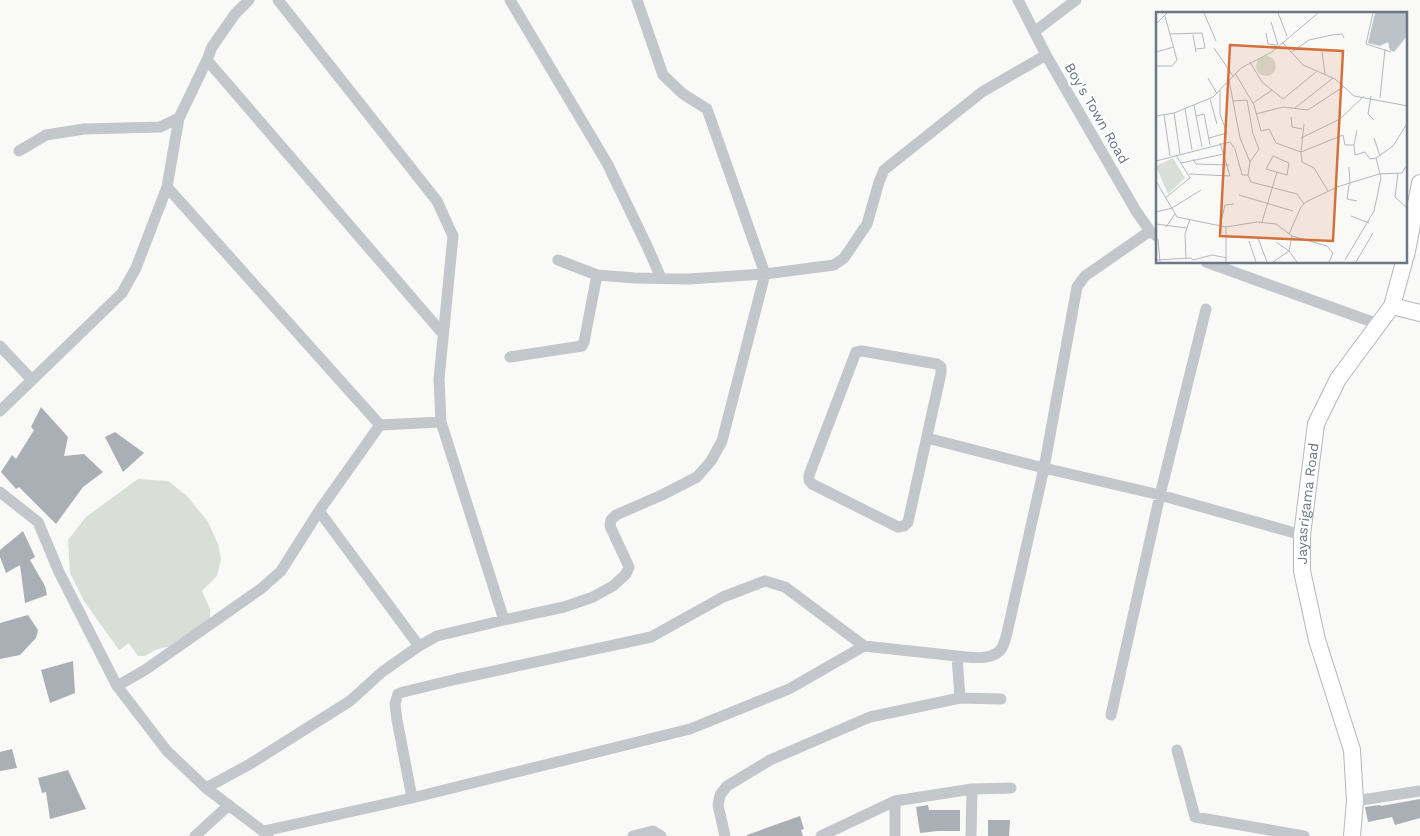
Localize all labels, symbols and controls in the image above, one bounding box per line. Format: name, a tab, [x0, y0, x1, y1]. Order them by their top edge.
inset map	[1156, 12, 1408, 264]
street label: Boy's Town Road	[1062, 60, 1132, 166]
street label: Jayasrigama Road	[1294, 442, 1322, 564]

